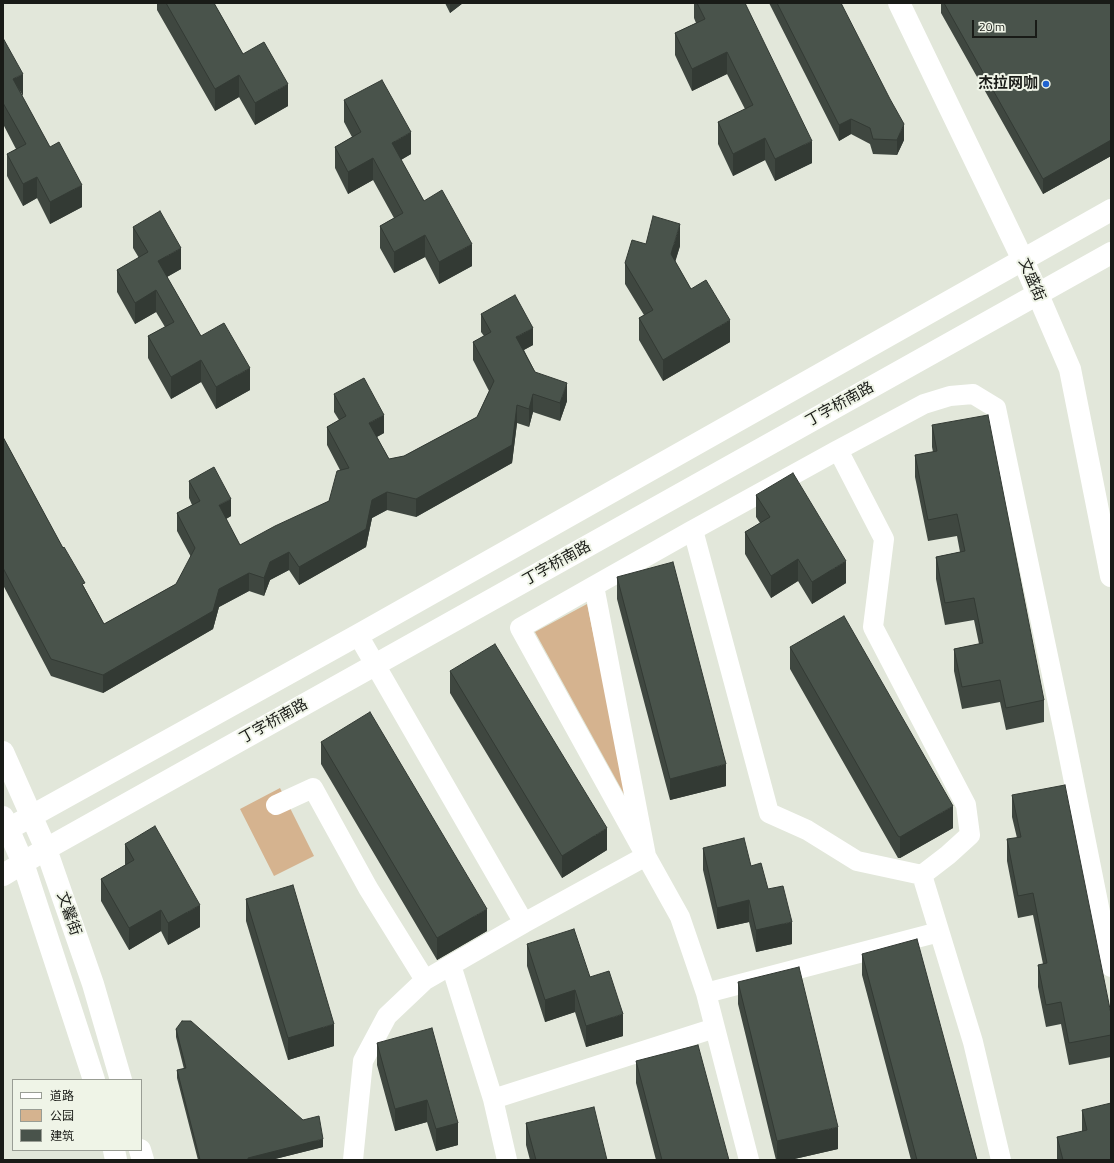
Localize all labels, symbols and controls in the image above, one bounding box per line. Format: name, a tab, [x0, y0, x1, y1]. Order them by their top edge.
scale bar	[974, 12, 1039, 38]
text: 20 m	[979, 17, 1005, 36]
place label: 杰拉网咖	[978, 75, 1038, 93]
marker: 杰拉网咖	[1041, 79, 1051, 89]
street label: 文盛街	[1014, 256, 1048, 304]
street label: 丁字桥南路	[803, 379, 877, 431]
street label: 丁字桥南路	[520, 538, 594, 590]
street label: 丁字桥南路	[237, 696, 311, 748]
street label: 文馨街	[52, 890, 84, 938]
legend	[12, 1079, 142, 1151]
text: 道路	[50, 1086, 74, 1105]
text: 公园	[50, 1106, 74, 1125]
text: 建筑	[50, 1126, 74, 1145]

